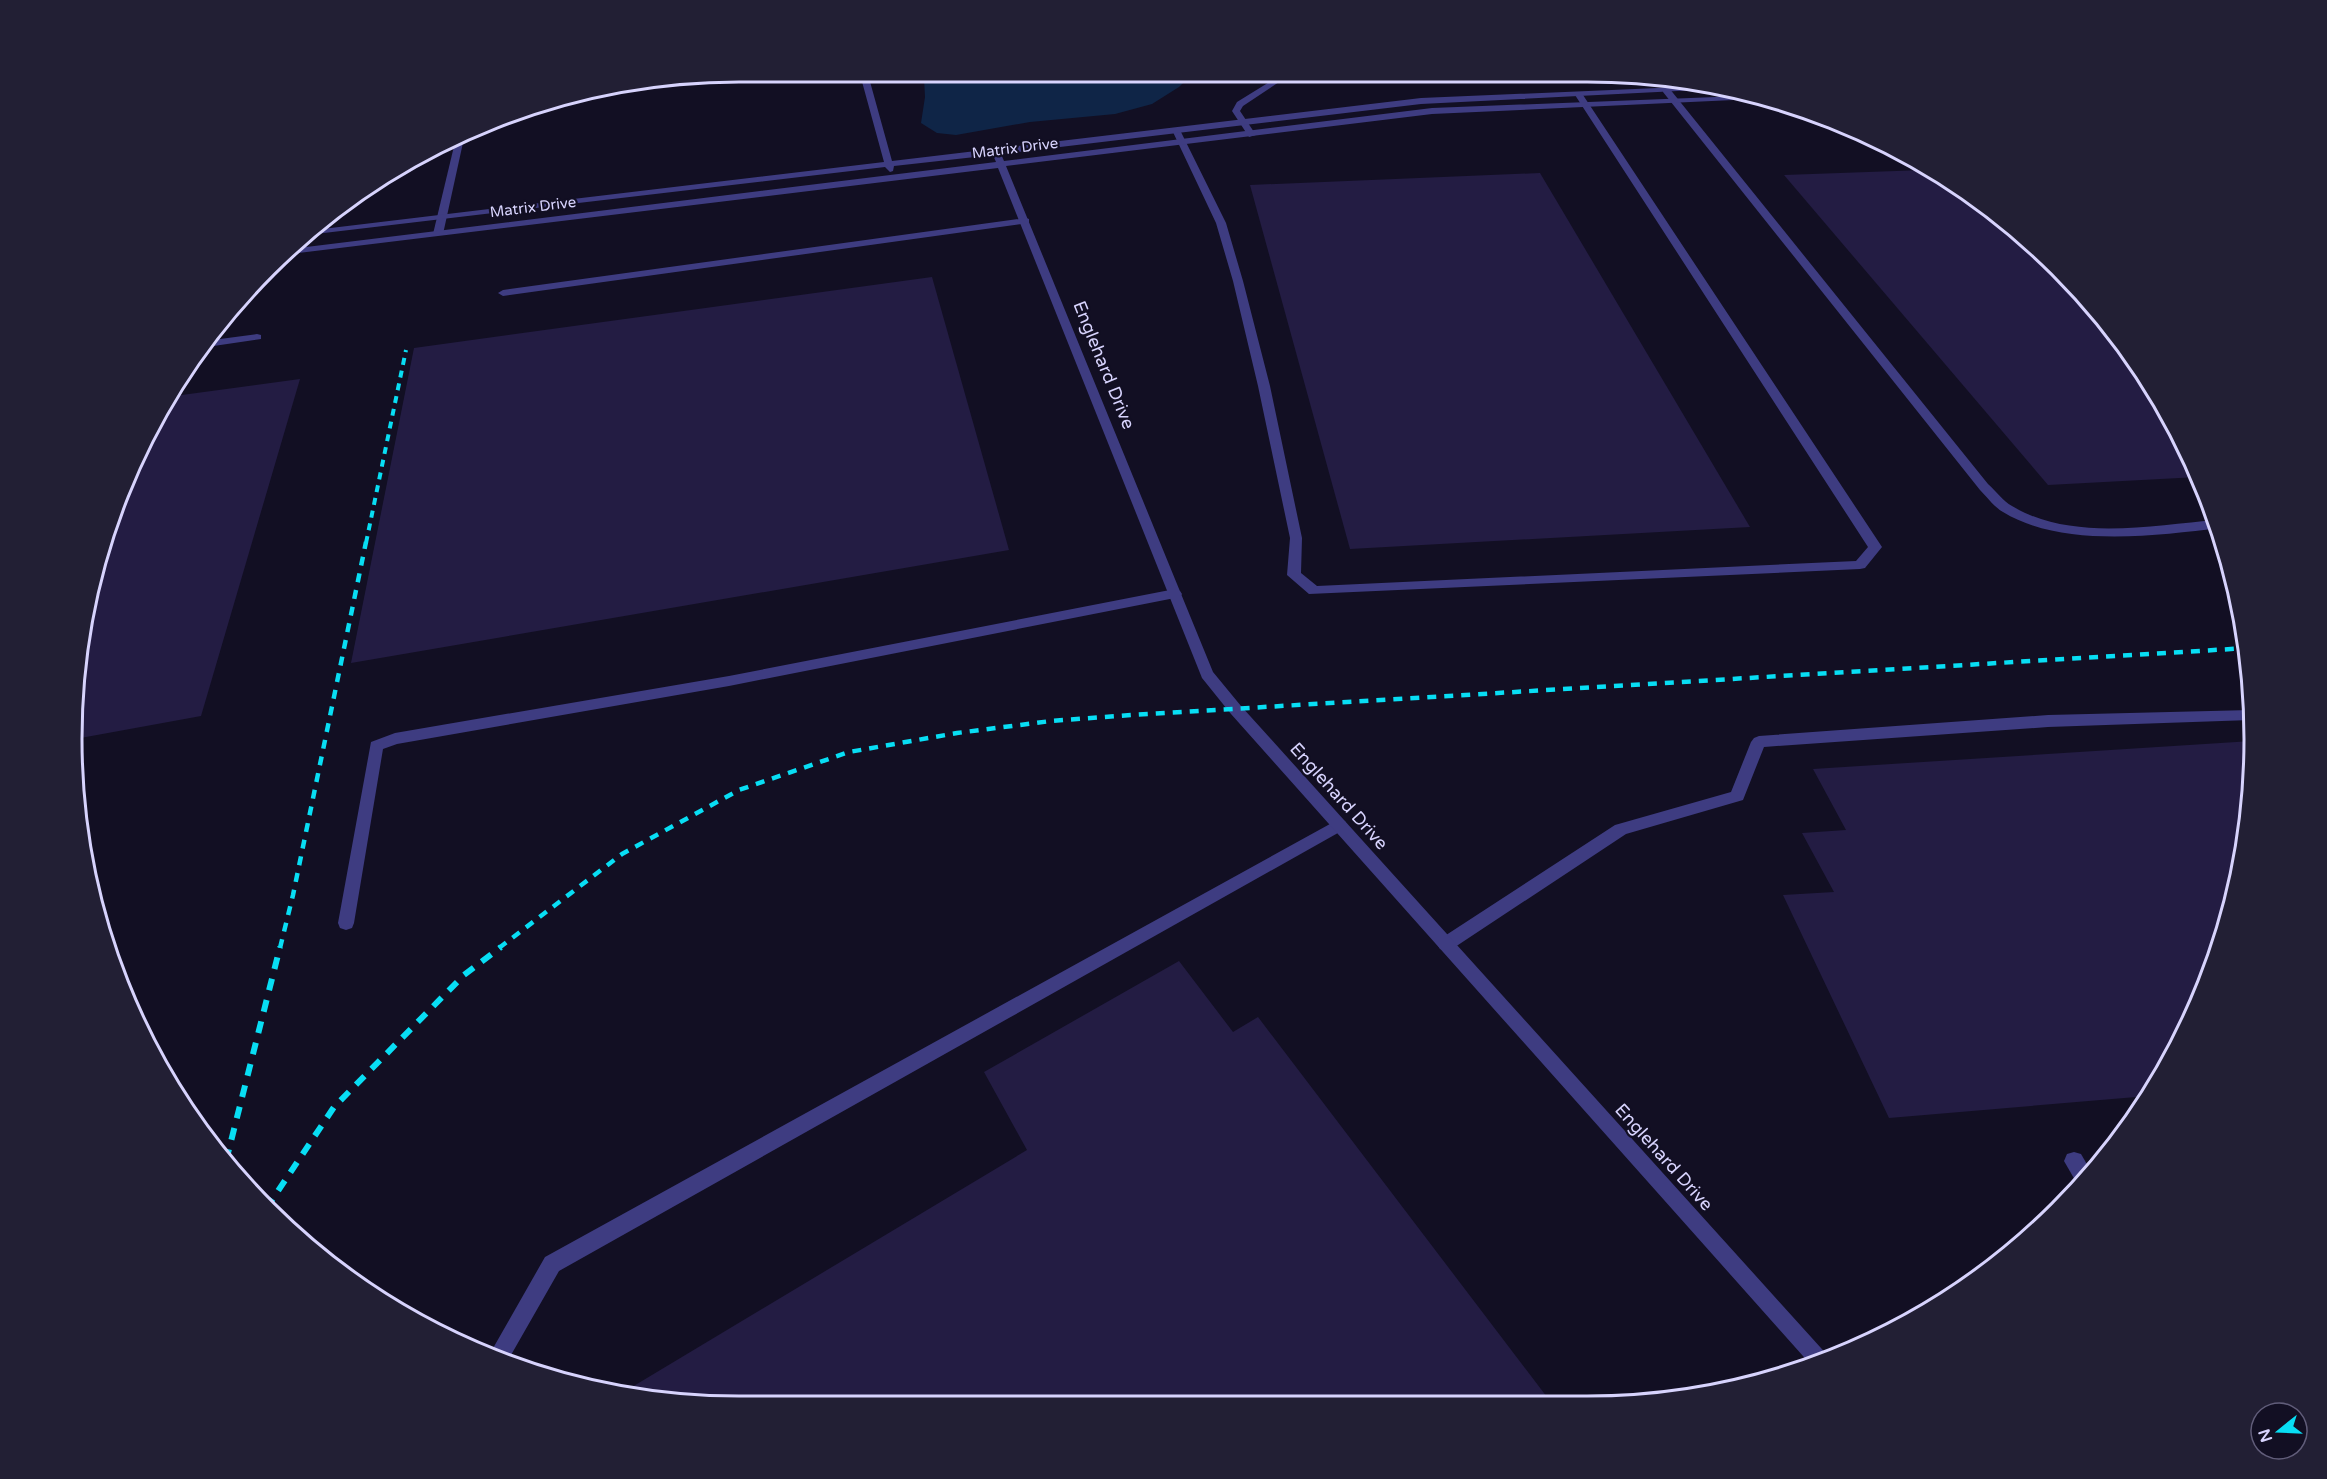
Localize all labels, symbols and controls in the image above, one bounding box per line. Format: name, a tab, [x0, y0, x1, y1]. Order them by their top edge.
street label: Matrix Drive	[971, 134, 1059, 162]
street label: Matrix Drive	[489, 193, 577, 221]
street label: Englehard Drive	[1068, 298, 1140, 432]
street label: Englehard Drive	[1285, 738, 1393, 854]
street label: Englehard Drive	[1610, 1099, 1718, 1215]
north arrow	[2249, 1401, 2309, 1461]
text: N	[2254, 1426, 2277, 1445]

